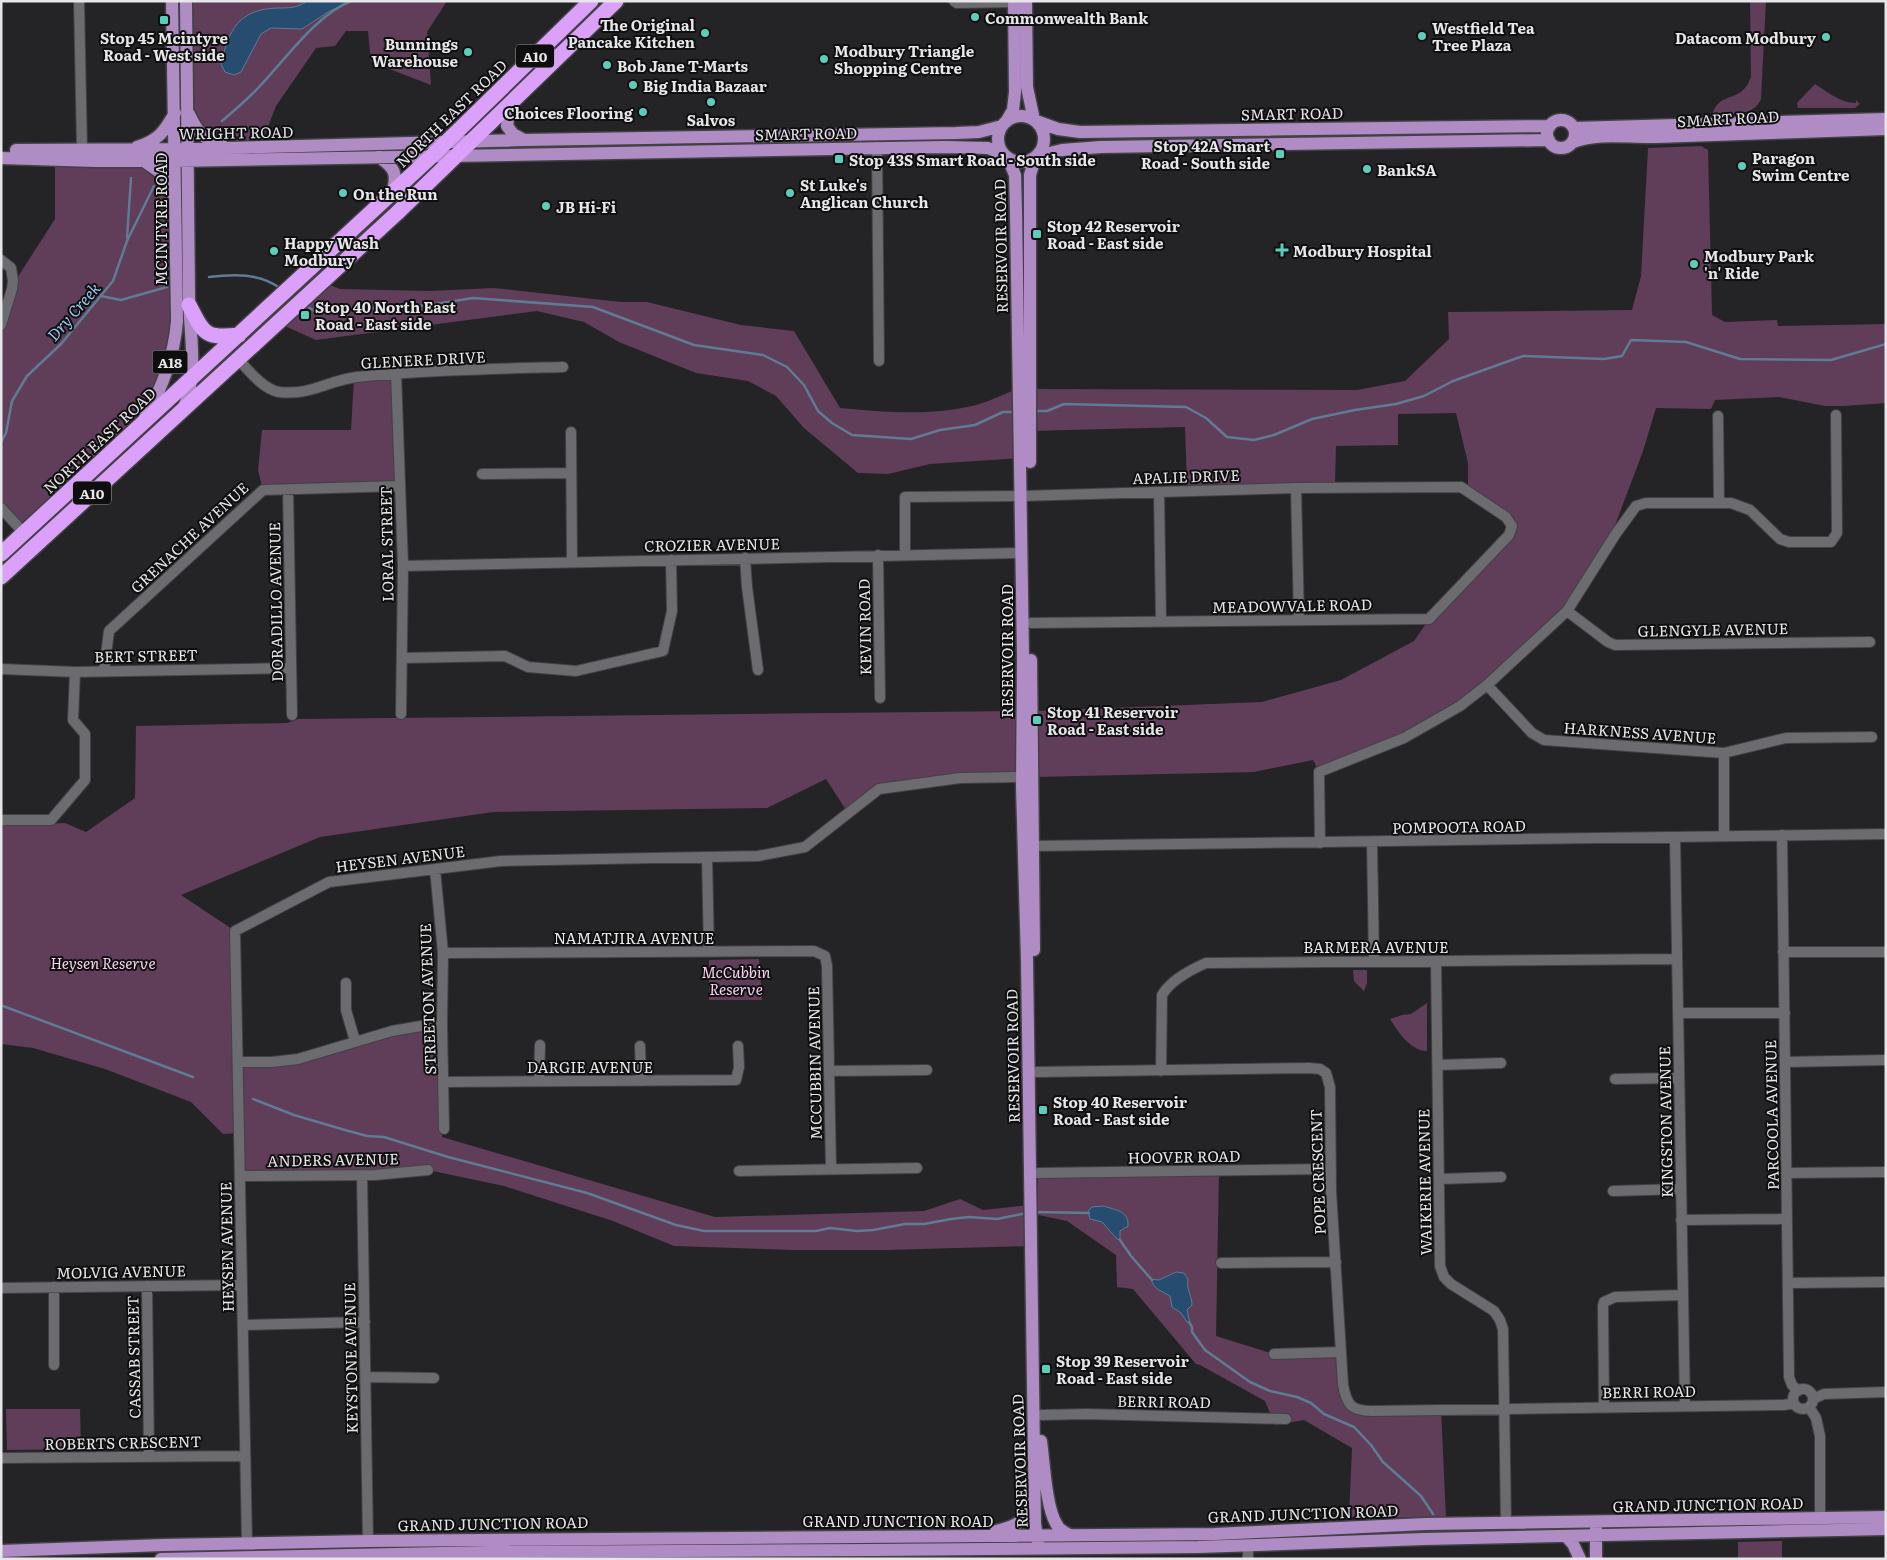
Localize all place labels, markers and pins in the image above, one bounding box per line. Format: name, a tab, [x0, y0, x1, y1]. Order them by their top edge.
place label: Commonwealth Bank	[985, 6, 1149, 29]
marker: Commonwealth Bank	[969, 11, 981, 23]
place label: The Original Pancake Kitchen	[568, 13, 696, 53]
marker: Stop 45 Mcintyre Road - West side	[158, 14, 170, 26]
place label: Westfield Tea Tree Plaza	[1432, 16, 1535, 56]
place label: Stop 45 Mcintyre Road - West side	[100, 26, 229, 66]
place label: Datacom Modbury	[1675, 26, 1817, 49]
marker: The Original Pancake Kitchen	[699, 27, 711, 39]
marker: Westfield Tea Tree Plaza	[1416, 30, 1428, 42]
marker: Datacom Modbury	[1820, 31, 1832, 43]
place label: Bunnings Warehouse	[372, 32, 459, 72]
place label: Modbury Triangle Shopping Centre	[834, 39, 975, 79]
marker: Bunnings Warehouse	[462, 46, 474, 58]
marker: Modbury Triangle Shopping Centre	[818, 53, 830, 65]
place label: Bob Jane T-Marts	[617, 54, 749, 77]
marker: Bob Jane T-Marts	[601, 59, 613, 71]
place label: Big India Bazaar	[643, 74, 767, 97]
marker: Big India Bazaar	[627, 79, 639, 91]
marker: Salvos	[705, 96, 717, 108]
place label: Choices Flooring	[504, 101, 634, 124]
marker: Choices Flooring	[637, 106, 649, 118]
place label: Salvos	[687, 108, 736, 131]
place label: Stop 42A Smart Road - South side	[1141, 134, 1271, 174]
place label: Paragon Swim Centre	[1752, 146, 1850, 186]
place label: Stop 43S Smart Road - South side	[849, 148, 1096, 171]
marker: Stop 42A Smart Road - South side	[1274, 148, 1286, 160]
marker: Stop 43S Smart Road - South side	[833, 153, 845, 165]
place label: BankSA	[1377, 158, 1437, 181]
marker: Paragon Swim Centre	[1736, 160, 1748, 172]
marker: BankSA	[1361, 163, 1373, 175]
place label: St Luke's Anglican Church	[800, 173, 929, 213]
place label: On the Run	[353, 182, 438, 205]
marker: On the Run	[337, 187, 349, 199]
marker: St Luke's Anglican Church	[784, 187, 796, 199]
place label: JB Hi-Fi	[556, 195, 617, 218]
marker: JB Hi-Fi	[540, 200, 552, 212]
place label: Stop 42 Reservoir Road - East side	[1047, 214, 1180, 254]
marker: Stop 42 Reservoir Road - East side	[1031, 228, 1043, 240]
place label: Happy Wash Modbury	[284, 231, 379, 271]
place label: Modbury Hospital	[1293, 239, 1432, 262]
marker: Modbury Hospital	[1275, 243, 1289, 257]
place label: Modbury Park 'n' Ride	[1704, 244, 1815, 284]
marker: Happy Wash Modbury	[268, 245, 280, 257]
marker: Modbury Park 'n' Ride	[1688, 258, 1700, 270]
place label: Stop 40 North East Road - East side	[315, 295, 456, 335]
marker: Stop 40 North East Road - East side	[299, 309, 311, 321]
place label: Stop 41 Reservoir Road - East side	[1047, 700, 1178, 740]
marker: Stop 41 Reservoir Road - East side	[1031, 714, 1043, 726]
place label: Stop 40 Reservoir Road - East side	[1053, 1090, 1187, 1130]
marker: Stop 40 Reservoir Road - East side	[1037, 1104, 1049, 1116]
place label: Stop 39 Reservoir Road - East side	[1056, 1349, 1189, 1389]
marker: Stop 39 Reservoir Road - East side	[1040, 1363, 1052, 1375]

